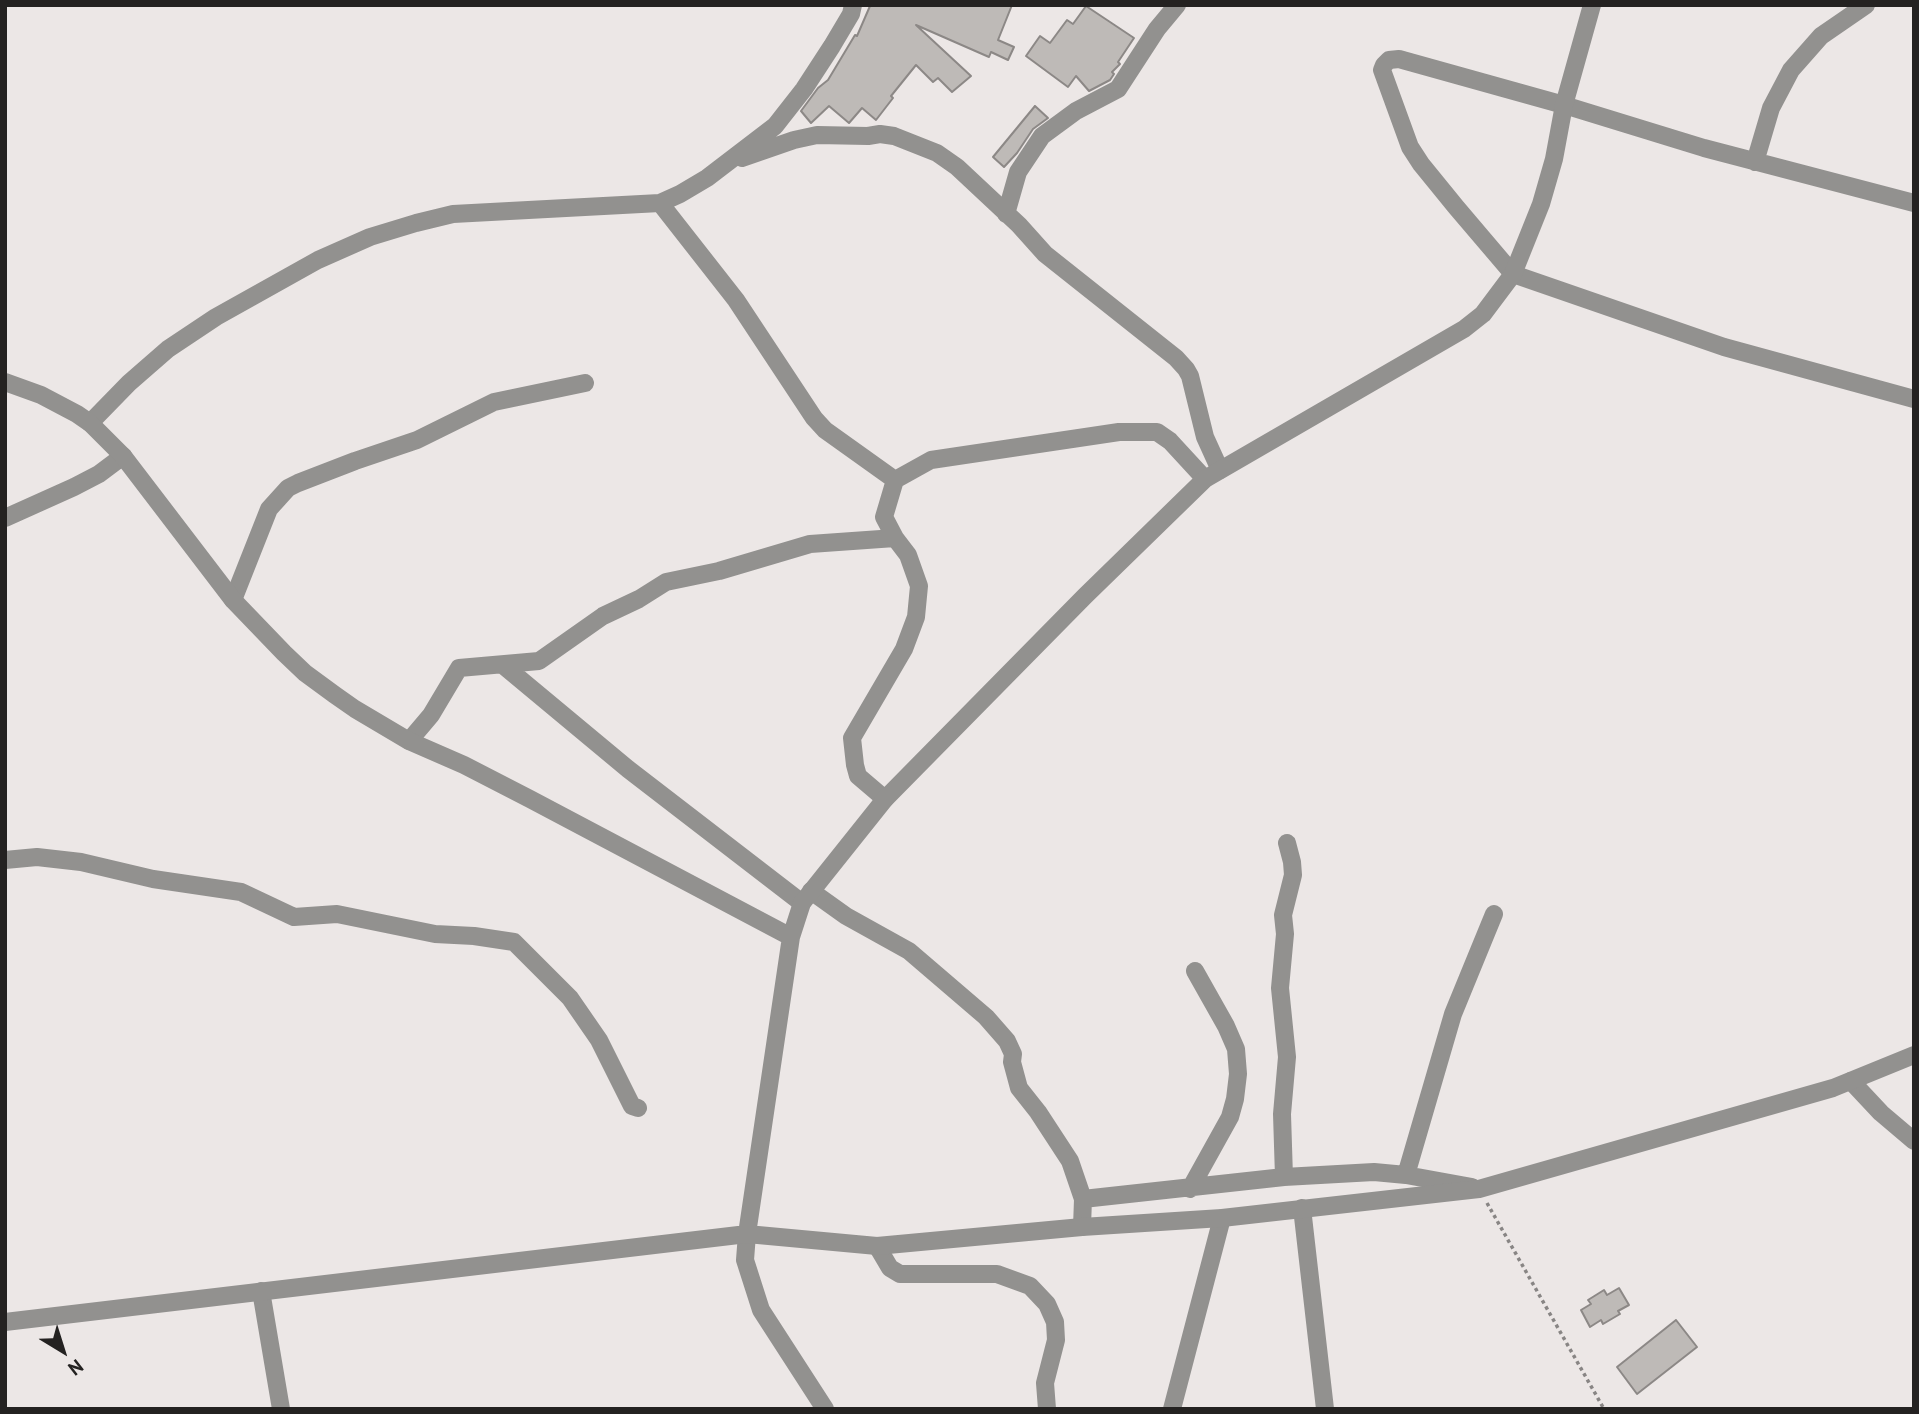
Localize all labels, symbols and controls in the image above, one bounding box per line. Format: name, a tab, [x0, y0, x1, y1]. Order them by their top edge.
north arrow	[28, 1316, 98, 1386]
text: N	[64, 1354, 88, 1381]

